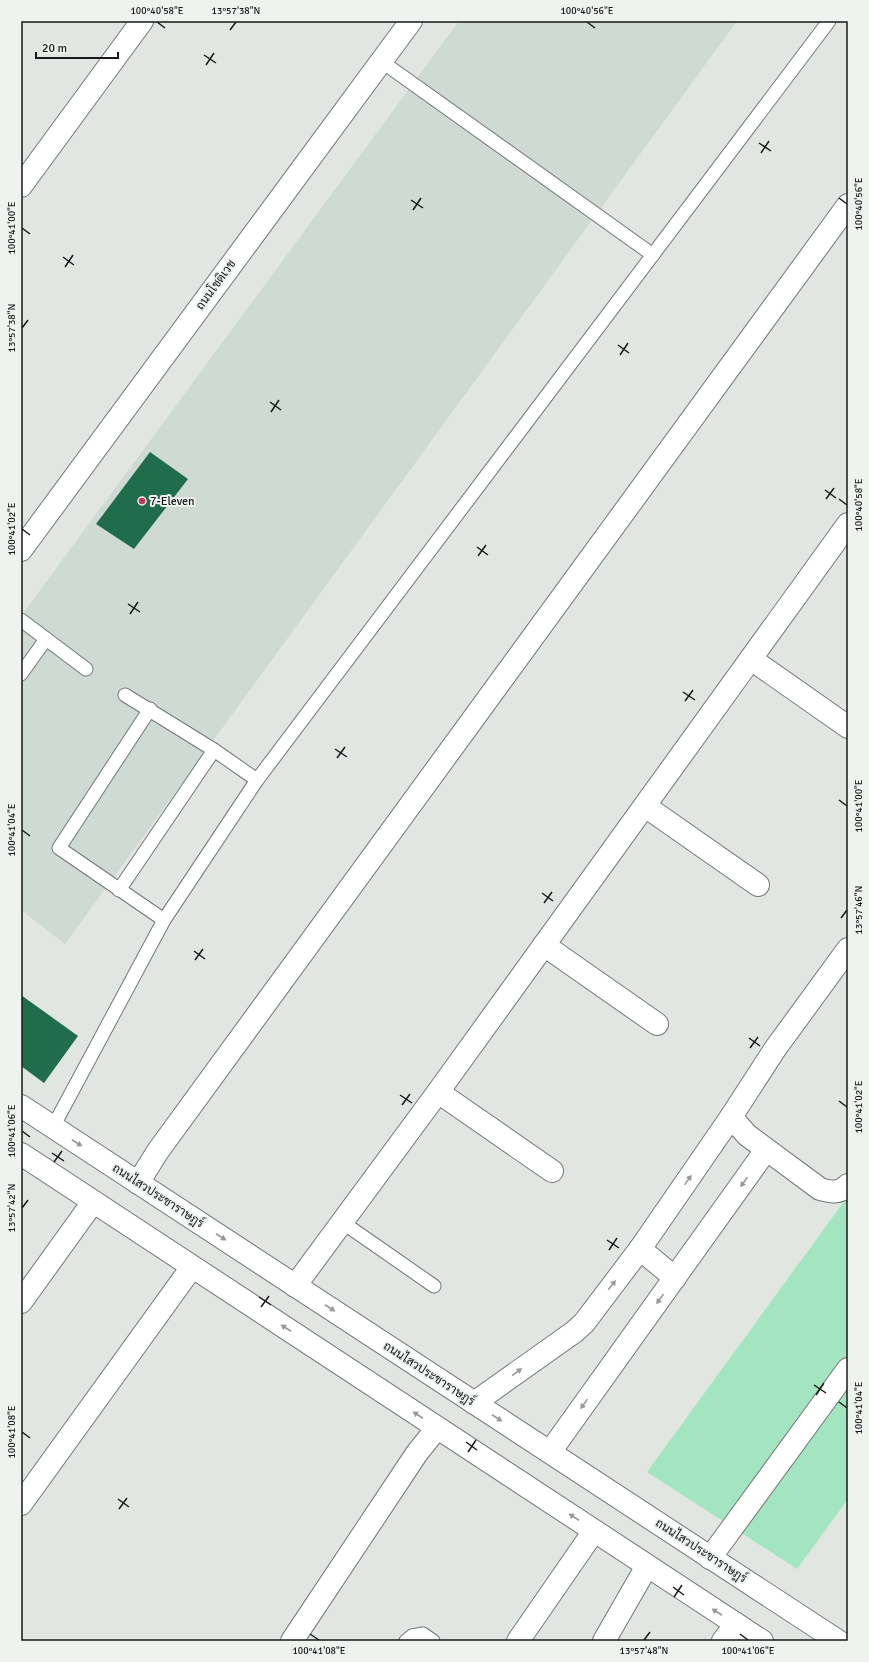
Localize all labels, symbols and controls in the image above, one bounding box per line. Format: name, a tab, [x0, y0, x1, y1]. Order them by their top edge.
text: 100°40'58"E	[130, 5, 184, 17]
text: 13°57'38"N	[212, 5, 260, 17]
text: 100°40'56"E	[560, 5, 614, 17]
scale bar	[36, 34, 118, 60]
text: 20 m	[42, 41, 67, 56]
text: 100°40'56"E	[853, 177, 865, 231]
text: 100°41'00"E	[6, 201, 18, 255]
street label: ถนนโชติเวช	[192, 256, 239, 313]
text: 13°57'38"N	[6, 304, 18, 352]
text: 100°40'58"E	[853, 478, 865, 532]
place label: 7-Eleven	[150, 494, 195, 509]
marker: 7-Eleven	[137, 496, 147, 506]
text: 100°41'02"E	[6, 502, 18, 556]
text: 100°41'00"E	[853, 779, 865, 833]
text: 100°41'04"E	[6, 803, 18, 857]
text: 13°57'46"N	[853, 886, 865, 934]
text: 100°41'02"E	[853, 1080, 865, 1134]
text: 100°41'06"E	[6, 1104, 18, 1158]
one-way arrow	[72, 1139, 82, 1147]
street label: ถนนไสวประชาราษฎร์	[109, 1160, 207, 1231]
one-way arrow	[684, 1174, 692, 1185]
one-way arrow	[740, 1176, 748, 1187]
text: 13°57'42"N	[6, 1184, 18, 1232]
one-way arrow	[216, 1233, 226, 1241]
one-way arrow	[608, 1280, 617, 1291]
one-way arrow	[656, 1294, 664, 1304]
one-way arrow	[324, 1305, 335, 1312]
one-way arrow	[280, 1325, 292, 1332]
street label: ถนนไสวประชาราษฎร์	[380, 1338, 478, 1409]
one-way arrow	[512, 1368, 523, 1376]
text: 100°41'04"E	[853, 1381, 865, 1435]
one-way arrow	[580, 1399, 588, 1410]
text: 100°41'08"E	[6, 1405, 18, 1459]
one-way arrow	[413, 1411, 423, 1419]
one-way arrow	[492, 1414, 502, 1422]
one-way arrow	[568, 1513, 579, 1521]
street label: ถนนไสวประชาราษฎร์	[652, 1515, 750, 1586]
one-way arrow	[712, 1608, 722, 1616]
text: 100°41'08"E	[292, 1645, 346, 1657]
text: 13°57'48"N	[620, 1645, 668, 1657]
text: 100°41'06"E	[721, 1645, 775, 1657]

